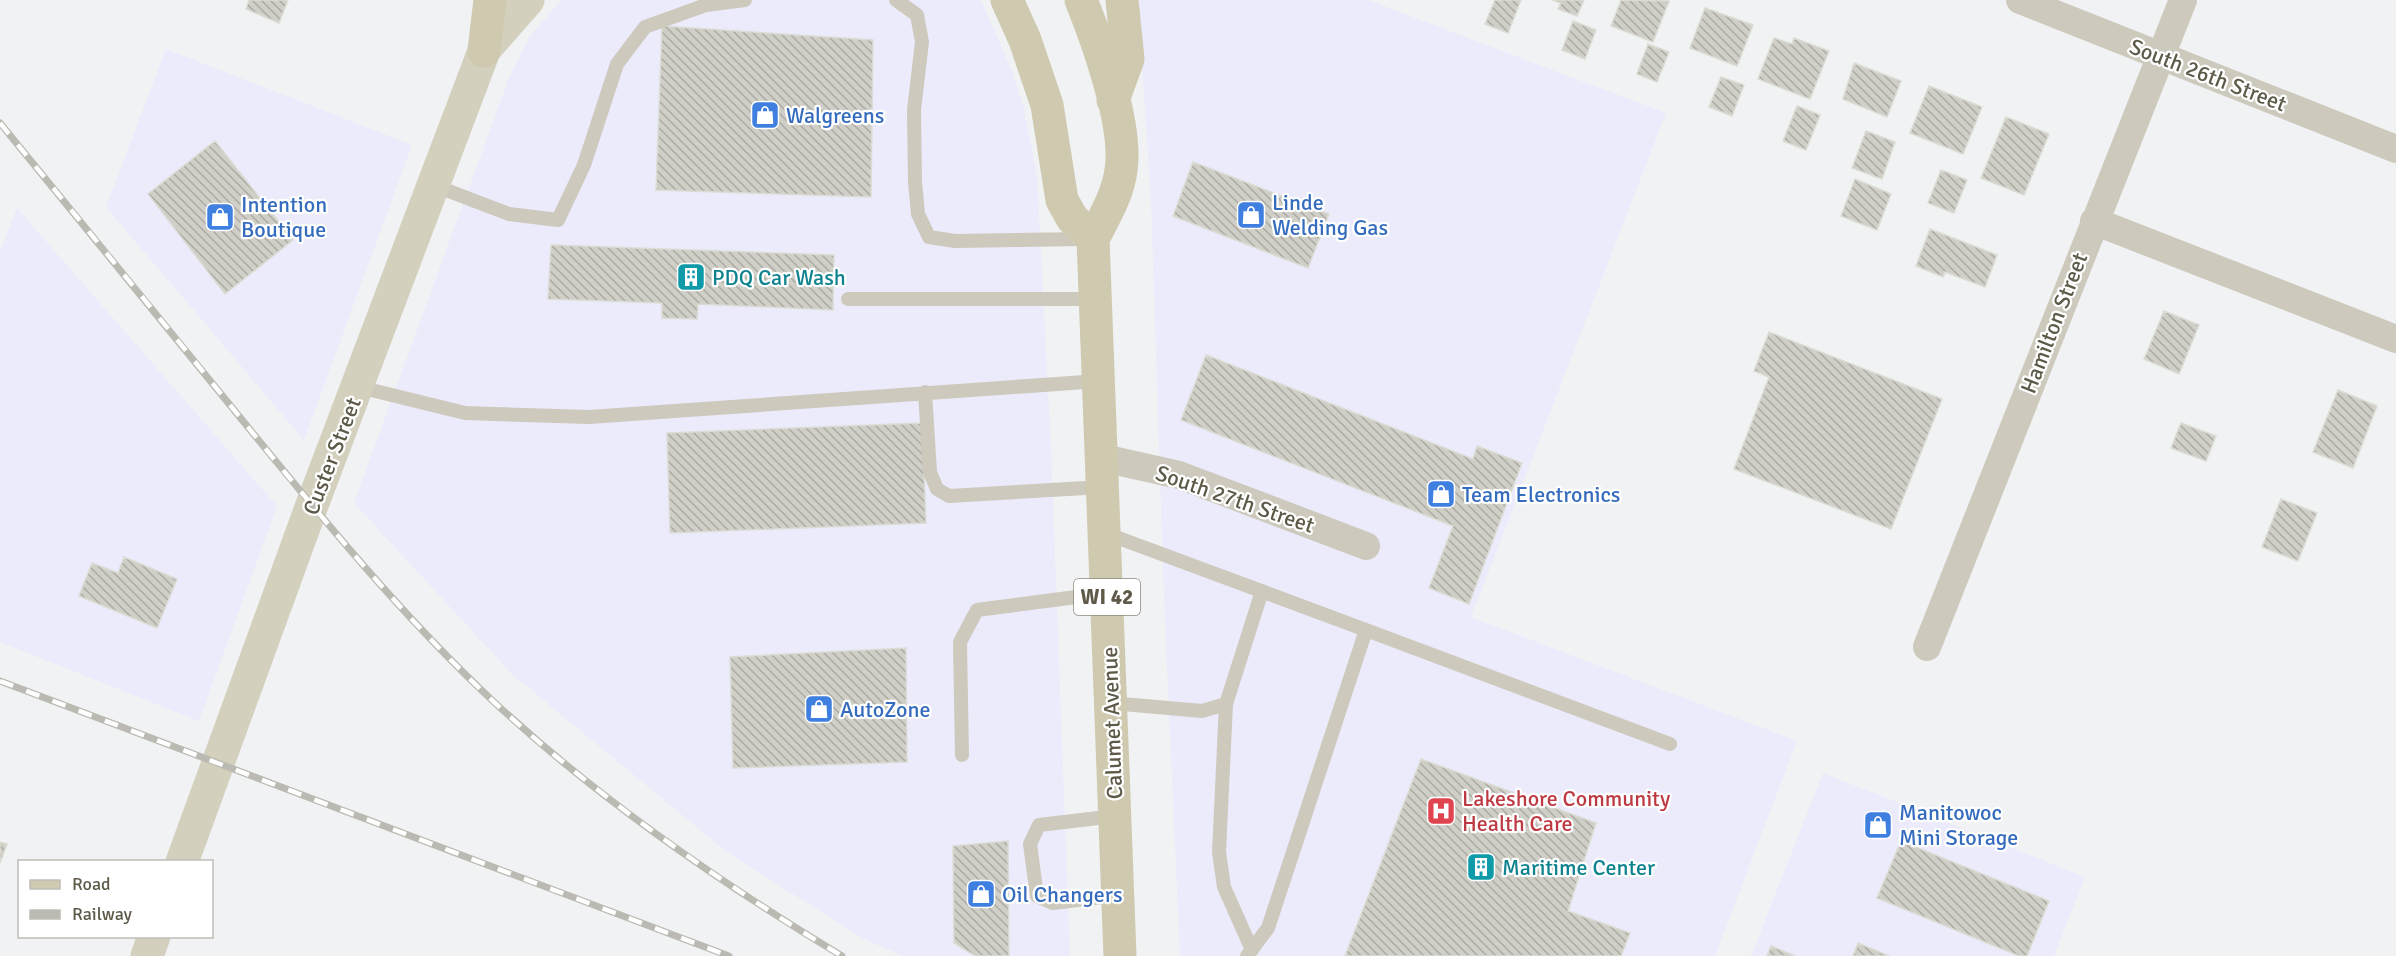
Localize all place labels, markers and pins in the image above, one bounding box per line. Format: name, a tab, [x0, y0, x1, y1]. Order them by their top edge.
shop icon: Walgreens	[749, 99, 781, 131]
place label: Walgreens	[786, 102, 884, 129]
place label: Linde Welding Gas	[1272, 189, 1388, 241]
place label: Intention Boutique	[241, 191, 327, 243]
shop icon: Linde Welding Gas	[1235, 199, 1267, 231]
shop icon: Intention Boutique	[204, 201, 236, 233]
building icon: PDQ Car Wash	[675, 261, 707, 293]
place label: PDQ Car Wash	[712, 264, 846, 291]
shop icon: Team Electronics	[1425, 478, 1457, 510]
place label: Team Electronics	[1462, 481, 1620, 508]
shop icon: AutoZone	[803, 693, 835, 725]
place label: AutoZone	[840, 696, 930, 723]
place label: Lakeshore Community Health Care	[1462, 785, 1671, 837]
hospital icon: Lakeshore Community Health Care	[1425, 795, 1457, 827]
place label: Manitowoc Mini Storage	[1899, 799, 2018, 851]
shop icon: Manitowoc Mini Storage	[1862, 809, 1894, 841]
building icon: Maritime Center	[1465, 851, 1497, 883]
place label: Maritime Center	[1502, 854, 1655, 881]
shop icon: Oil Changers	[965, 878, 997, 910]
place label: Oil Changers	[1002, 881, 1123, 908]

